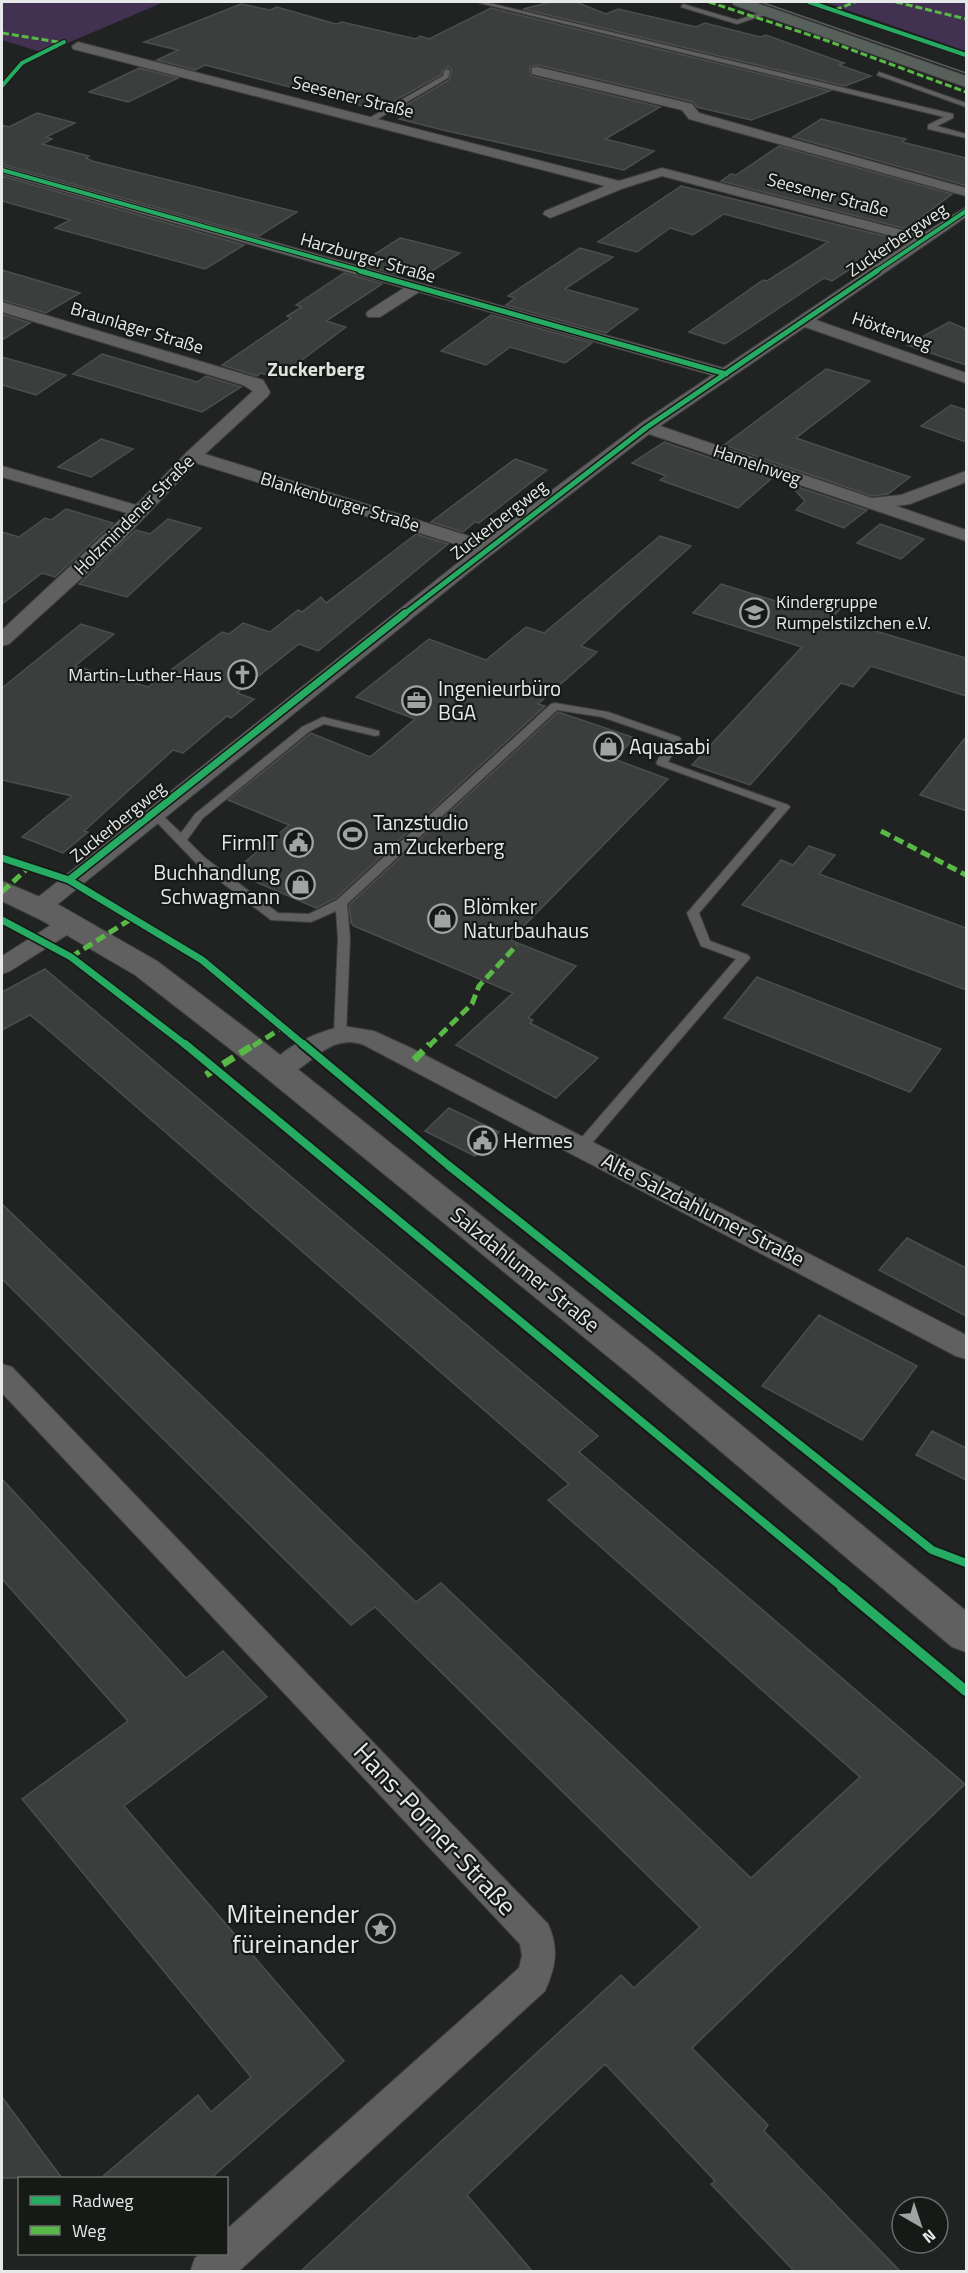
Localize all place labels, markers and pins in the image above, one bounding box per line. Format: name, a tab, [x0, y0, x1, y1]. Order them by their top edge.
place label: Kindergruppe Rumpelstilzchen e.V.	[776, 588, 931, 636]
school or university icon: Kindergruppe Rumpelstilzchen e.V.	[739, 596, 771, 628]
church icon: Martin-Luther-Haus	[227, 659, 259, 691]
place label: Martin-Luther-Haus	[68, 661, 222, 688]
place label: Ingenieurbüro BGA	[438, 672, 561, 728]
office icon: Ingenieurbüro BGA	[401, 685, 433, 717]
place label: Aquasabi	[629, 730, 710, 762]
shop icon: Aquasabi	[592, 731, 624, 763]
place label: Tanzstudio am Zuckerberg	[373, 806, 504, 862]
sports icon: Tanzstudio am Zuckerberg	[336, 819, 368, 851]
place label: FirmIT	[221, 826, 278, 858]
public building icon: FirmIT	[283, 827, 315, 859]
place label: Buchhandlung Schwagmann	[153, 856, 280, 912]
shop icon: Buchhandlung Schwagmann	[285, 869, 317, 901]
place label: Blömker Naturbauhaus	[463, 890, 589, 946]
shop icon: Blömker Naturbauhaus	[426, 903, 458, 935]
place label: Hermes	[503, 1124, 573, 1156]
public building icon: Hermes	[466, 1125, 498, 1157]
place label: Miteinender füreinander	[227, 1894, 359, 1963]
place icon: Miteinender füreinander	[364, 1913, 396, 1945]

